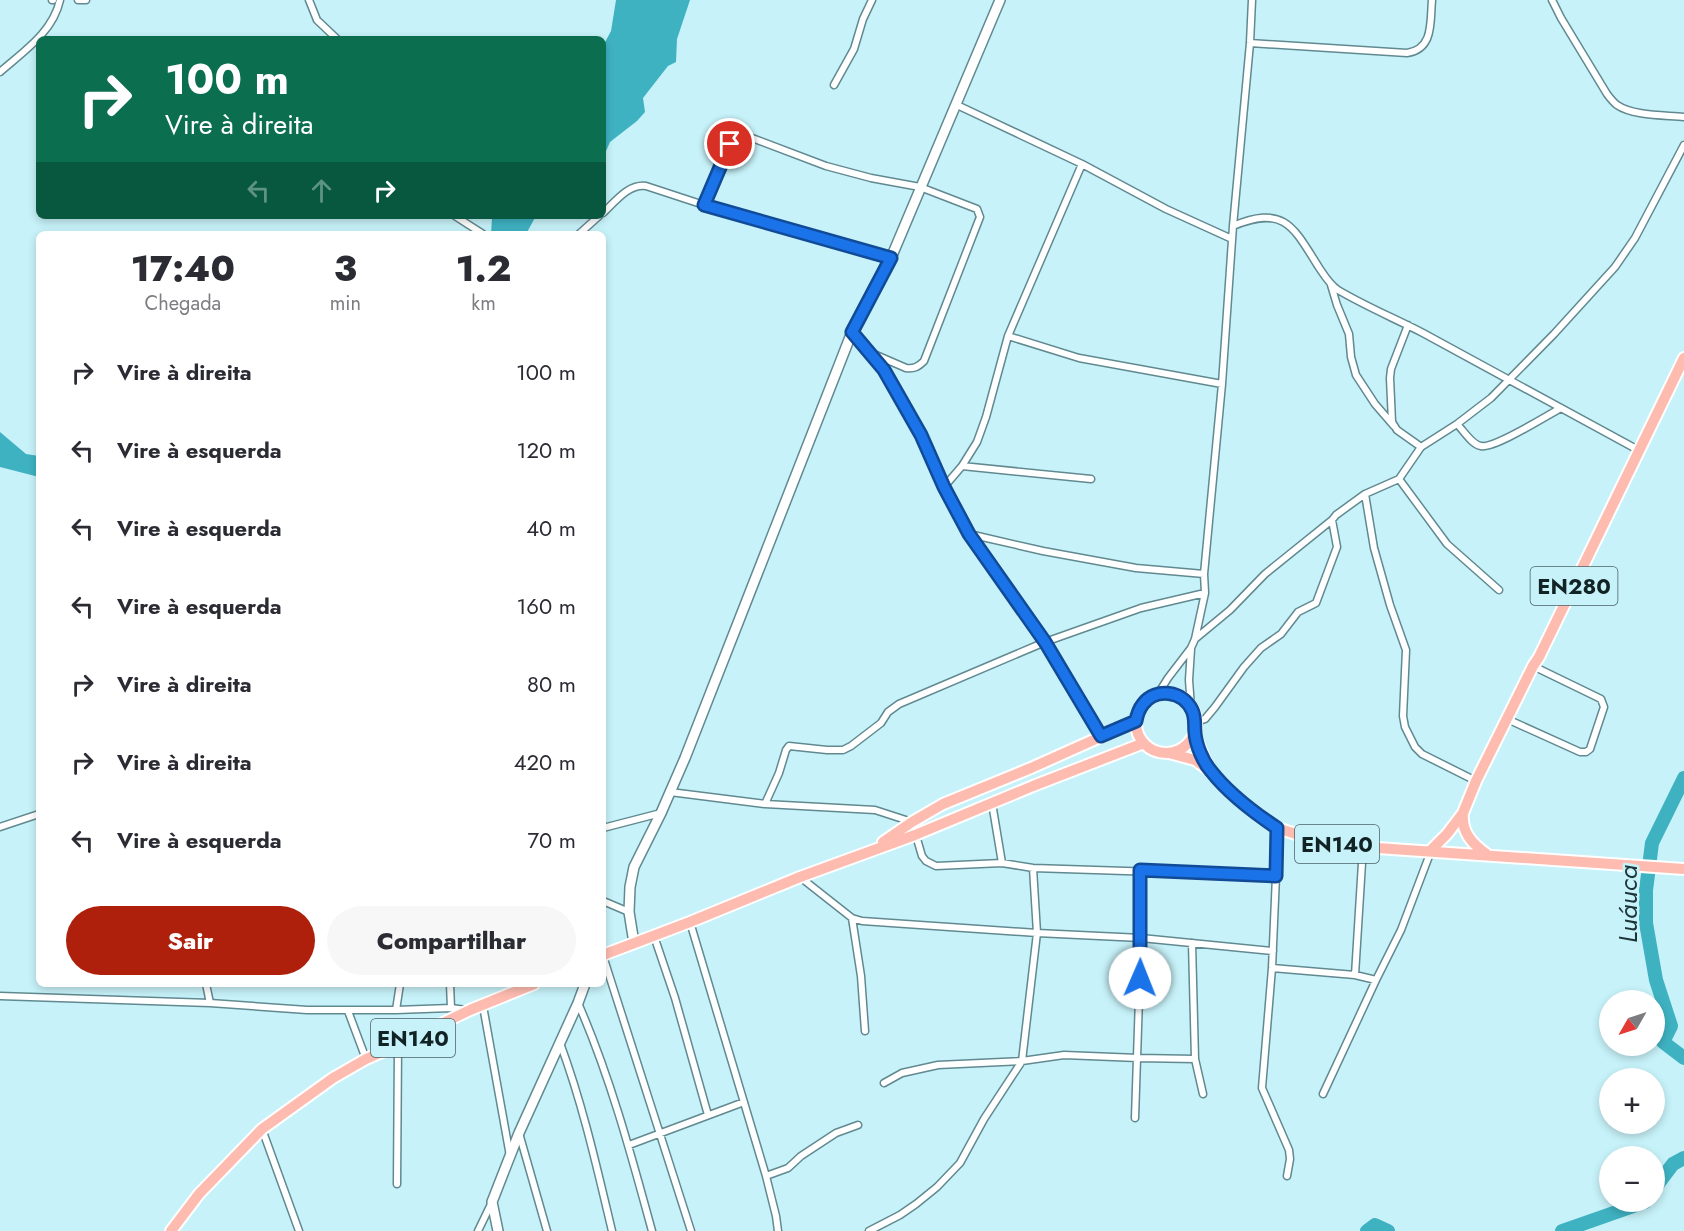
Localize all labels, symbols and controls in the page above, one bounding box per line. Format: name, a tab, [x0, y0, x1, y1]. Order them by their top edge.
text: 100 m	[165, 49, 289, 110]
icon: right	[66, 60, 144, 138]
text: Vire à direita	[165, 105, 314, 144]
pin	[704, 118, 755, 169]
icon: arrive	[713, 127, 746, 160]
icon: left	[242, 174, 275, 207]
icon: ahead	[305, 174, 338, 207]
icon: right	[368, 174, 401, 207]
text: 17:40	[131, 242, 235, 294]
text: 3	[334, 242, 357, 294]
text: 1.2	[456, 242, 511, 294]
text: Chegada	[145, 289, 221, 318]
text: min	[330, 289, 361, 318]
text: km	[471, 289, 496, 318]
icon: right	[66, 356, 99, 389]
text: Vire à direita	[117, 356, 252, 388]
text: 100 m	[516, 356, 576, 388]
icon: left	[66, 434, 99, 467]
text: Vire à esquerda	[117, 434, 282, 466]
text: 120 m	[517, 434, 576, 466]
icon: left	[66, 512, 99, 545]
text: Vire à esquerda	[117, 512, 282, 544]
text: 40 m	[526, 512, 576, 544]
road number: EN280	[1530, 567, 1618, 605]
icon: left	[66, 590, 99, 623]
text: Vire à esquerda	[117, 590, 282, 622]
text: 160 m	[516, 590, 576, 622]
icon: right	[66, 668, 99, 701]
text: Vire à direita	[117, 668, 252, 700]
text: 80 m	[527, 668, 576, 700]
icon: right	[66, 746, 99, 779]
text: Vire à direita	[117, 746, 252, 778]
text: 420 m	[514, 746, 576, 778]
icon: left	[66, 824, 99, 857]
text: Vire à esquerda	[117, 824, 282, 856]
text: 70 m	[527, 824, 576, 856]
road number: EN140	[1295, 825, 1379, 863]
water label: Luáuca	[1609, 864, 1647, 943]
button: Sair	[66, 906, 315, 975]
button: Compartilhar	[327, 906, 576, 975]
position arrow	[1108, 946, 1172, 1010]
north arrow	[1599, 990, 1665, 1056]
map controls	[1599, 990, 1665, 1212]
road number: EN140	[371, 1019, 455, 1057]
button: +	[1599, 1068, 1665, 1134]
button: −	[1599, 1146, 1665, 1212]

